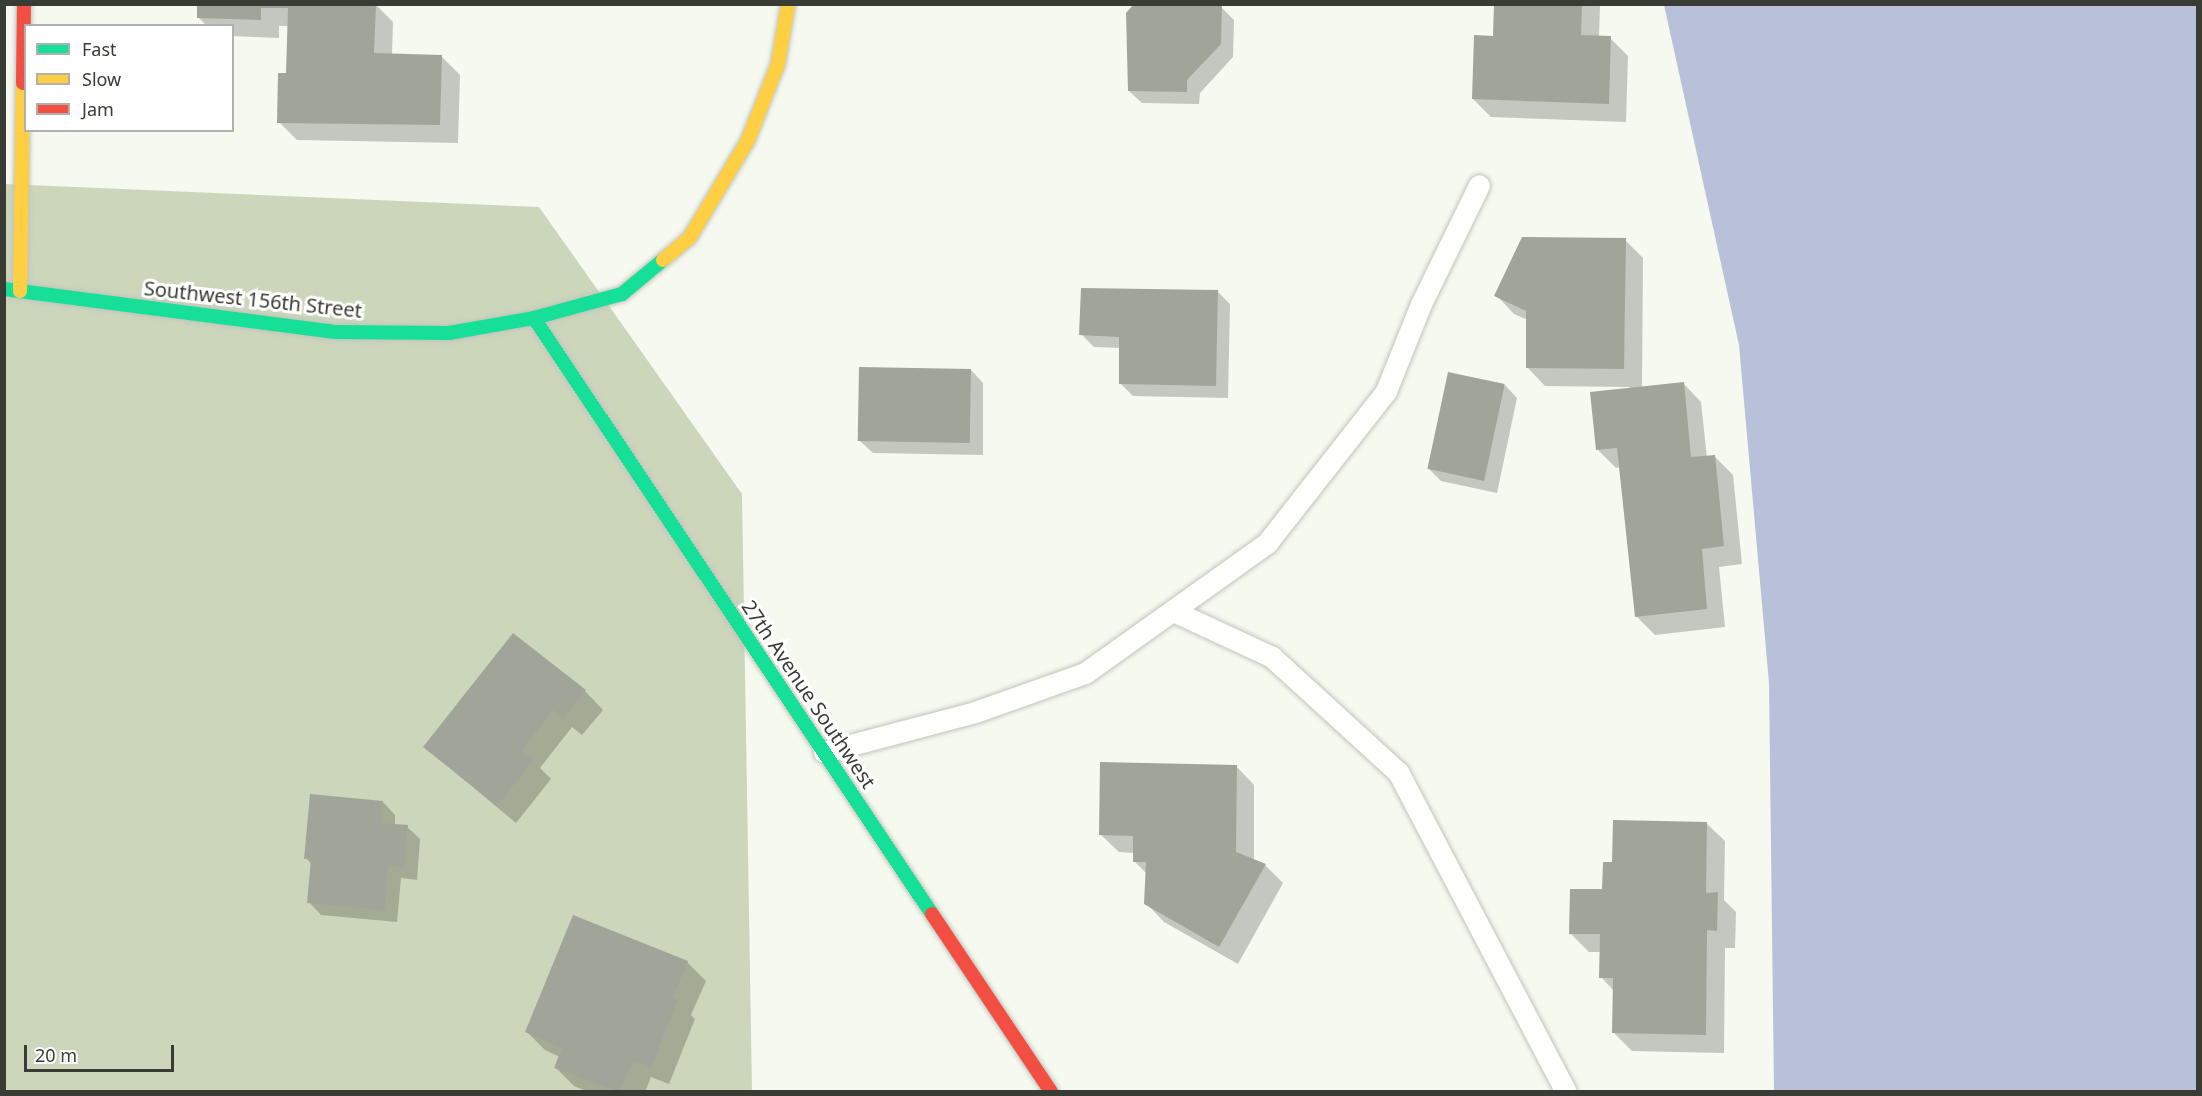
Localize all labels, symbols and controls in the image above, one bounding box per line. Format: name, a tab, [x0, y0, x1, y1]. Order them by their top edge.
legend	[24, 24, 234, 132]
text: Fast	[82, 37, 117, 61]
text: Slow	[82, 67, 121, 91]
text: Jam	[82, 97, 114, 121]
street label: Southwest 156th Street	[143, 276, 363, 322]
street label: 27th Avenue Southwest	[737, 595, 881, 793]
scale bar	[27, 1033, 177, 1071]
text: 20 m	[35, 1043, 77, 1067]

